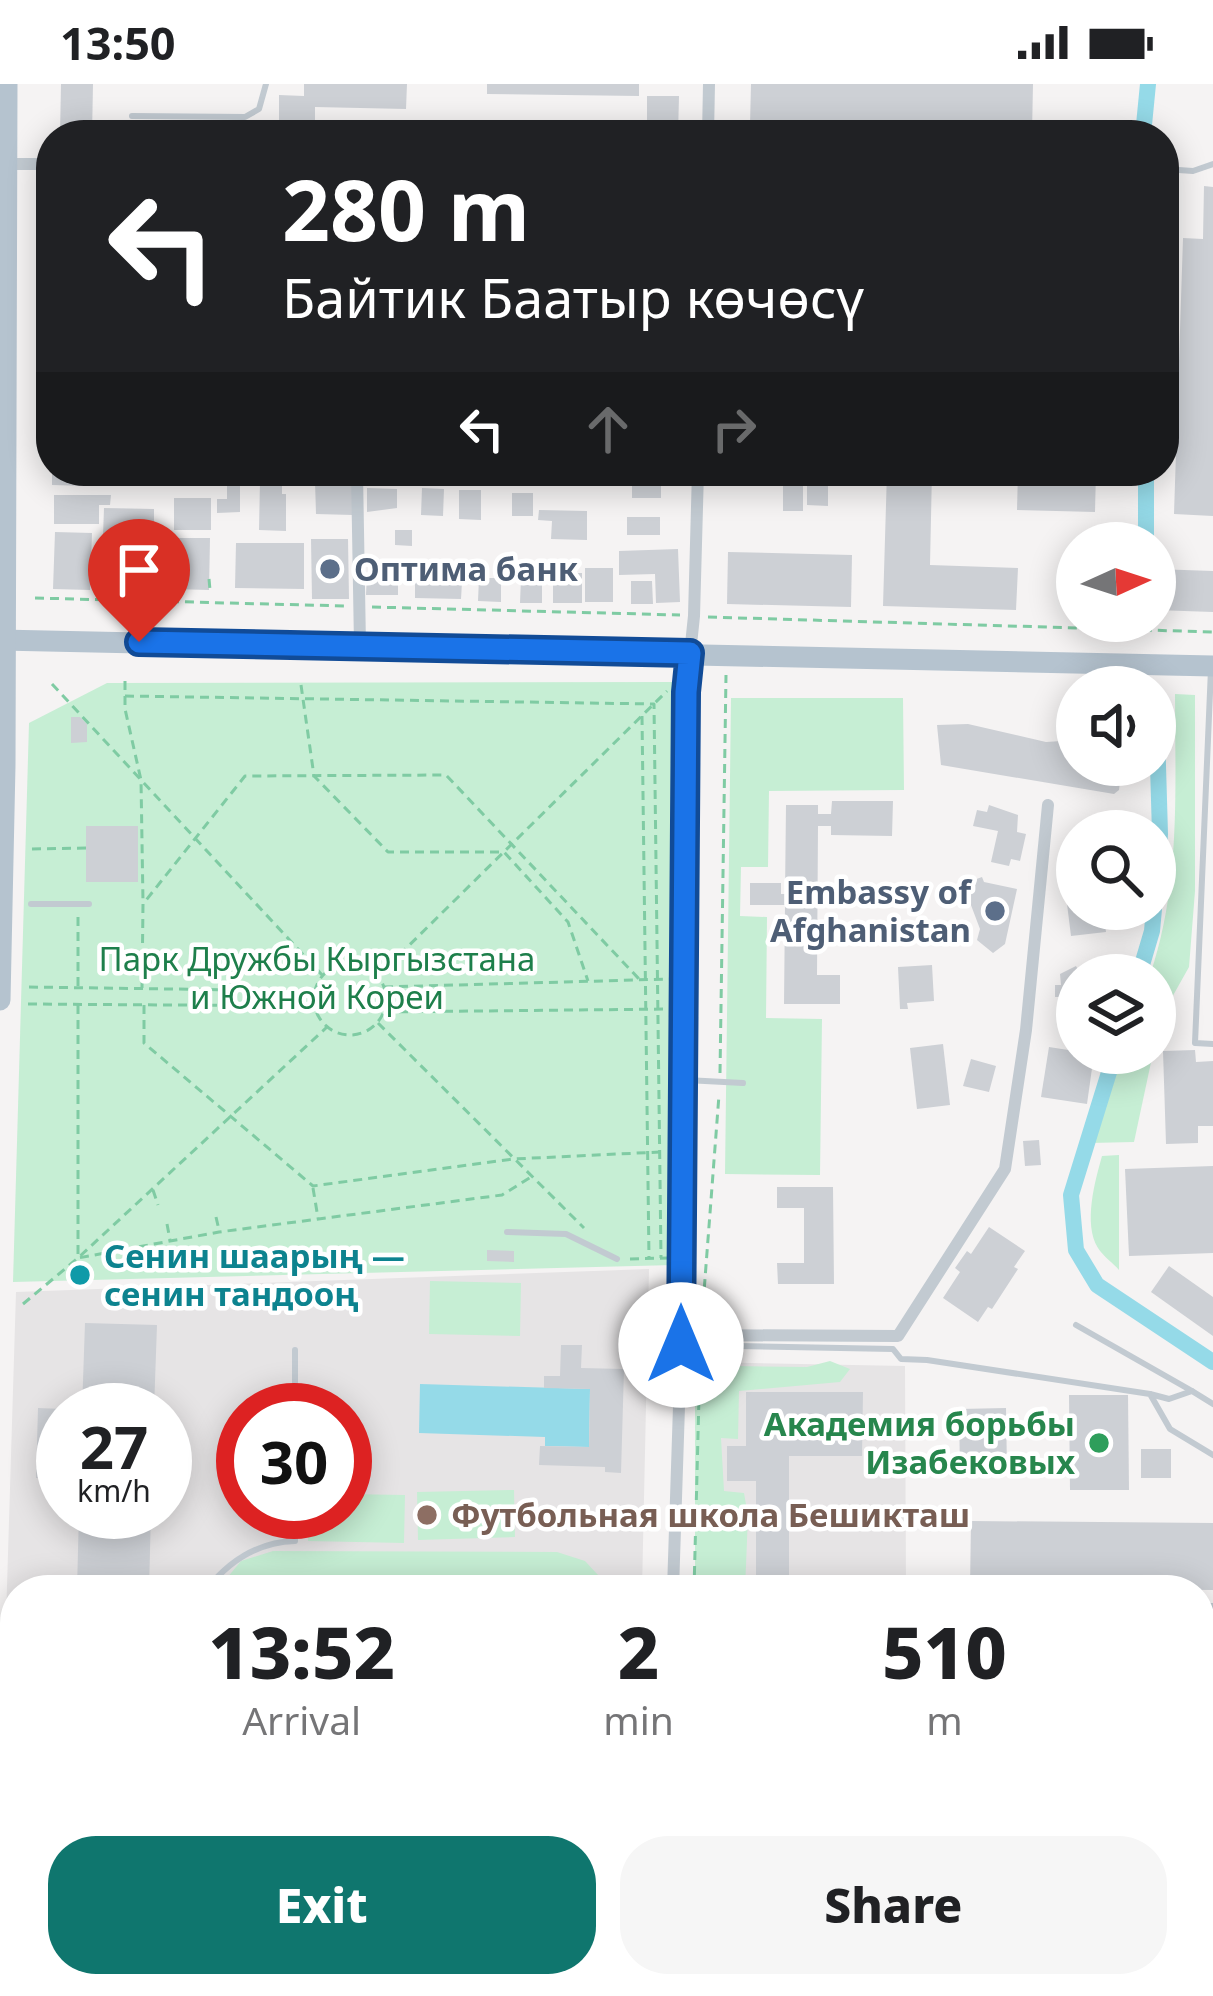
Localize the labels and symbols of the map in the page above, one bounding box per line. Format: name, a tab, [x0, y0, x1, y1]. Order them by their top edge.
pin	[88, 519, 190, 642]
north arrow	[1056, 522, 1176, 642]
place label: Оптима банк	[354, 546, 579, 591]
marker: Оптима банк	[317, 556, 343, 582]
place label: Embassy of Afghanistan	[770, 869, 973, 952]
marker: Embassy of Afghanistan	[982, 898, 1008, 924]
park label: Парк Дружбы Кыргызстана и Южной Кореи	[99, 936, 535, 1019]
place label: Сенин шаарың — сенин тандооң	[104, 1233, 405, 1316]
marker: Сенин шаарың — сенин тандооң	[67, 1262, 93, 1288]
position arrow	[618, 1282, 744, 1408]
speed limit sign: 30	[216, 1383, 372, 1539]
place label: Академия борьбы Изабековых	[764, 1401, 1075, 1484]
marker: Академия борьбы Изабековых	[1086, 1430, 1112, 1456]
place label: Футбольная школа Бешикташ	[451, 1492, 970, 1537]
marker: Футбольная школа Бешикташ	[414, 1502, 440, 1528]

